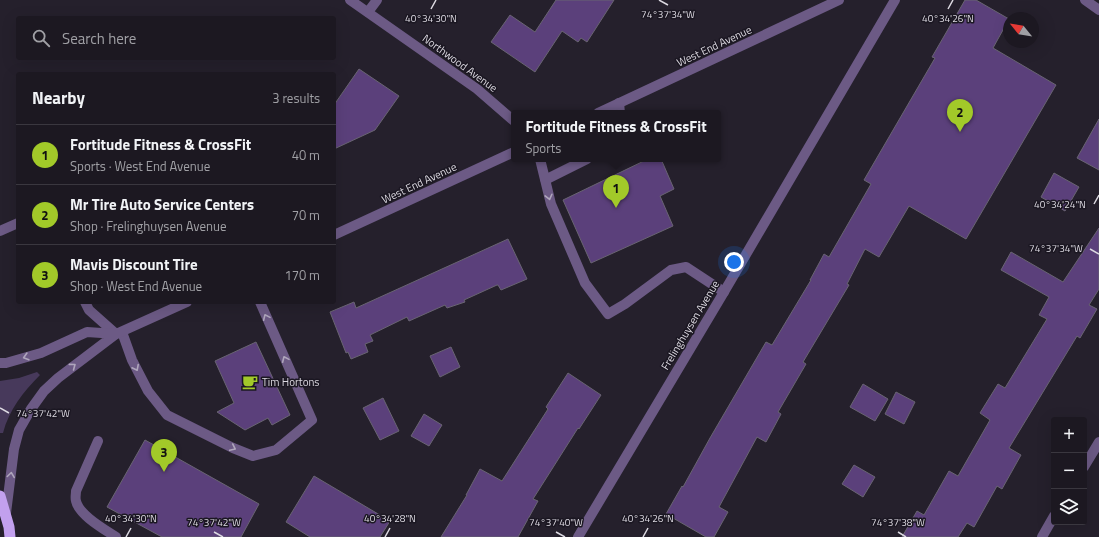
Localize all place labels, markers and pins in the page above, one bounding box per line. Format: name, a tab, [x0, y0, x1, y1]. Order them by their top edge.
pin: 2	[947, 99, 973, 132]
pin: 1	[603, 175, 629, 208]
cafe icon: Tim Hortons	[241, 373, 259, 391]
place label: Tim Hortons	[262, 374, 320, 390]
pin: 3	[151, 439, 177, 472]

